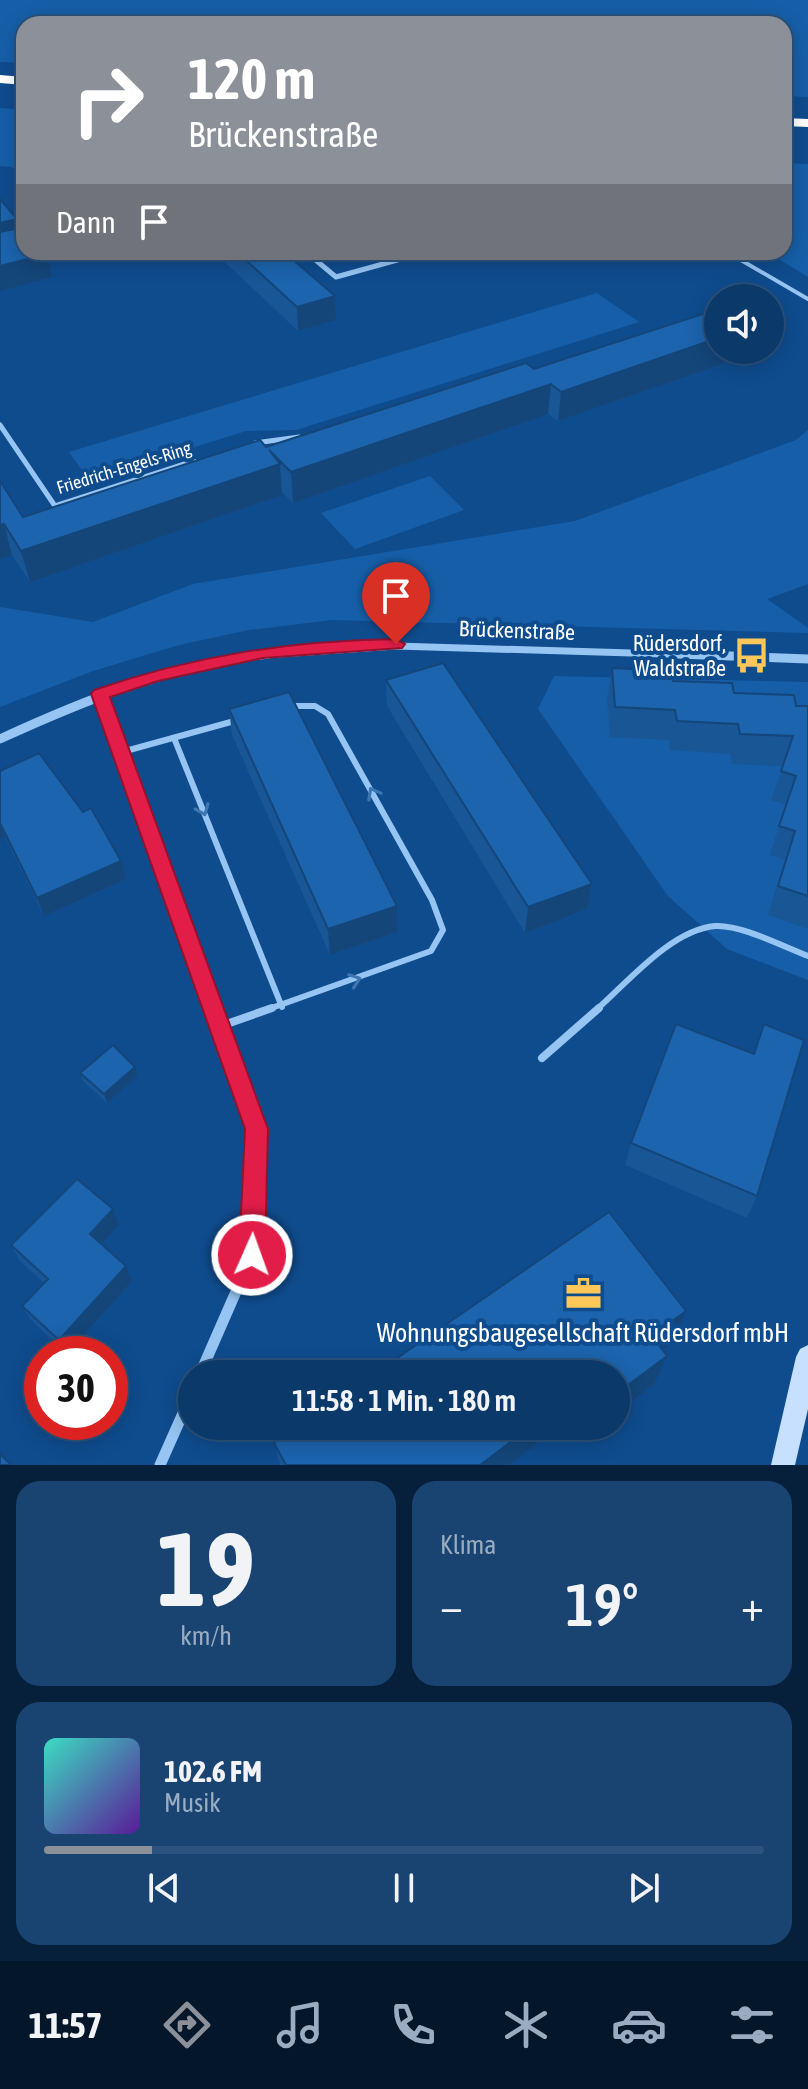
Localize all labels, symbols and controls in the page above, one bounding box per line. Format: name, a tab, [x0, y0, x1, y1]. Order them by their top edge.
text: 120 m	[188, 47, 315, 111]
icon: right	[56, 48, 160, 152]
text: Brückenstraße	[188, 113, 378, 155]
icon: arrive	[132, 200, 176, 244]
text: Dann	[56, 205, 116, 239]
map controls	[704, 284, 784, 364]
button: sound	[704, 284, 784, 364]
street label: Friedrich-Engels-Ring	[54, 437, 194, 498]
pin	[362, 562, 430, 644]
icon: arrive	[374, 574, 418, 618]
street label: Brückenstraße	[458, 615, 576, 645]
place label: Rüdersdorf, Waldstraße	[633, 630, 726, 681]
bus stop icon: Rüdersdorf, Waldstraße	[733, 637, 771, 675]
one-way arrow	[367, 787, 382, 801]
one-way arrow	[193, 802, 210, 816]
one-way arrow	[347, 973, 361, 989]
position arrow	[210, 1213, 294, 1297]
office icon: Wohnungsbaugesellschaft Rüdersdorf mbH	[564, 1275, 602, 1313]
place label: Wohnungsbaugesellschaft Rüdersdorf mbH	[377, 1318, 789, 1348]
speed limit sign: 30	[24, 1336, 128, 1440]
text: 11:58 · 1 Min. · 180 m	[292, 1383, 516, 1417]
text: 19	[157, 1509, 255, 1628]
text: Klima	[440, 1530, 496, 1560]
text: 19°	[566, 1570, 638, 1639]
text: −	[440, 1580, 463, 1630]
text: +	[741, 1580, 764, 1630]
text: km/h	[180, 1621, 232, 1651]
text: 102.6 FM	[164, 1754, 262, 1788]
text: Musik	[164, 1788, 221, 1818]
icon: previous	[142, 1866, 186, 1910]
icon: pause	[382, 1866, 426, 1910]
icon: next	[622, 1866, 666, 1910]
icon: directions	[159, 1997, 215, 2053]
icon: music	[272, 1997, 328, 2053]
icon: phone	[385, 1997, 441, 2053]
icon: climate	[498, 1997, 554, 2053]
icon: car	[611, 1997, 667, 2053]
icon: filters	[724, 1997, 780, 2053]
text: 11:57	[28, 2004, 103, 2046]

